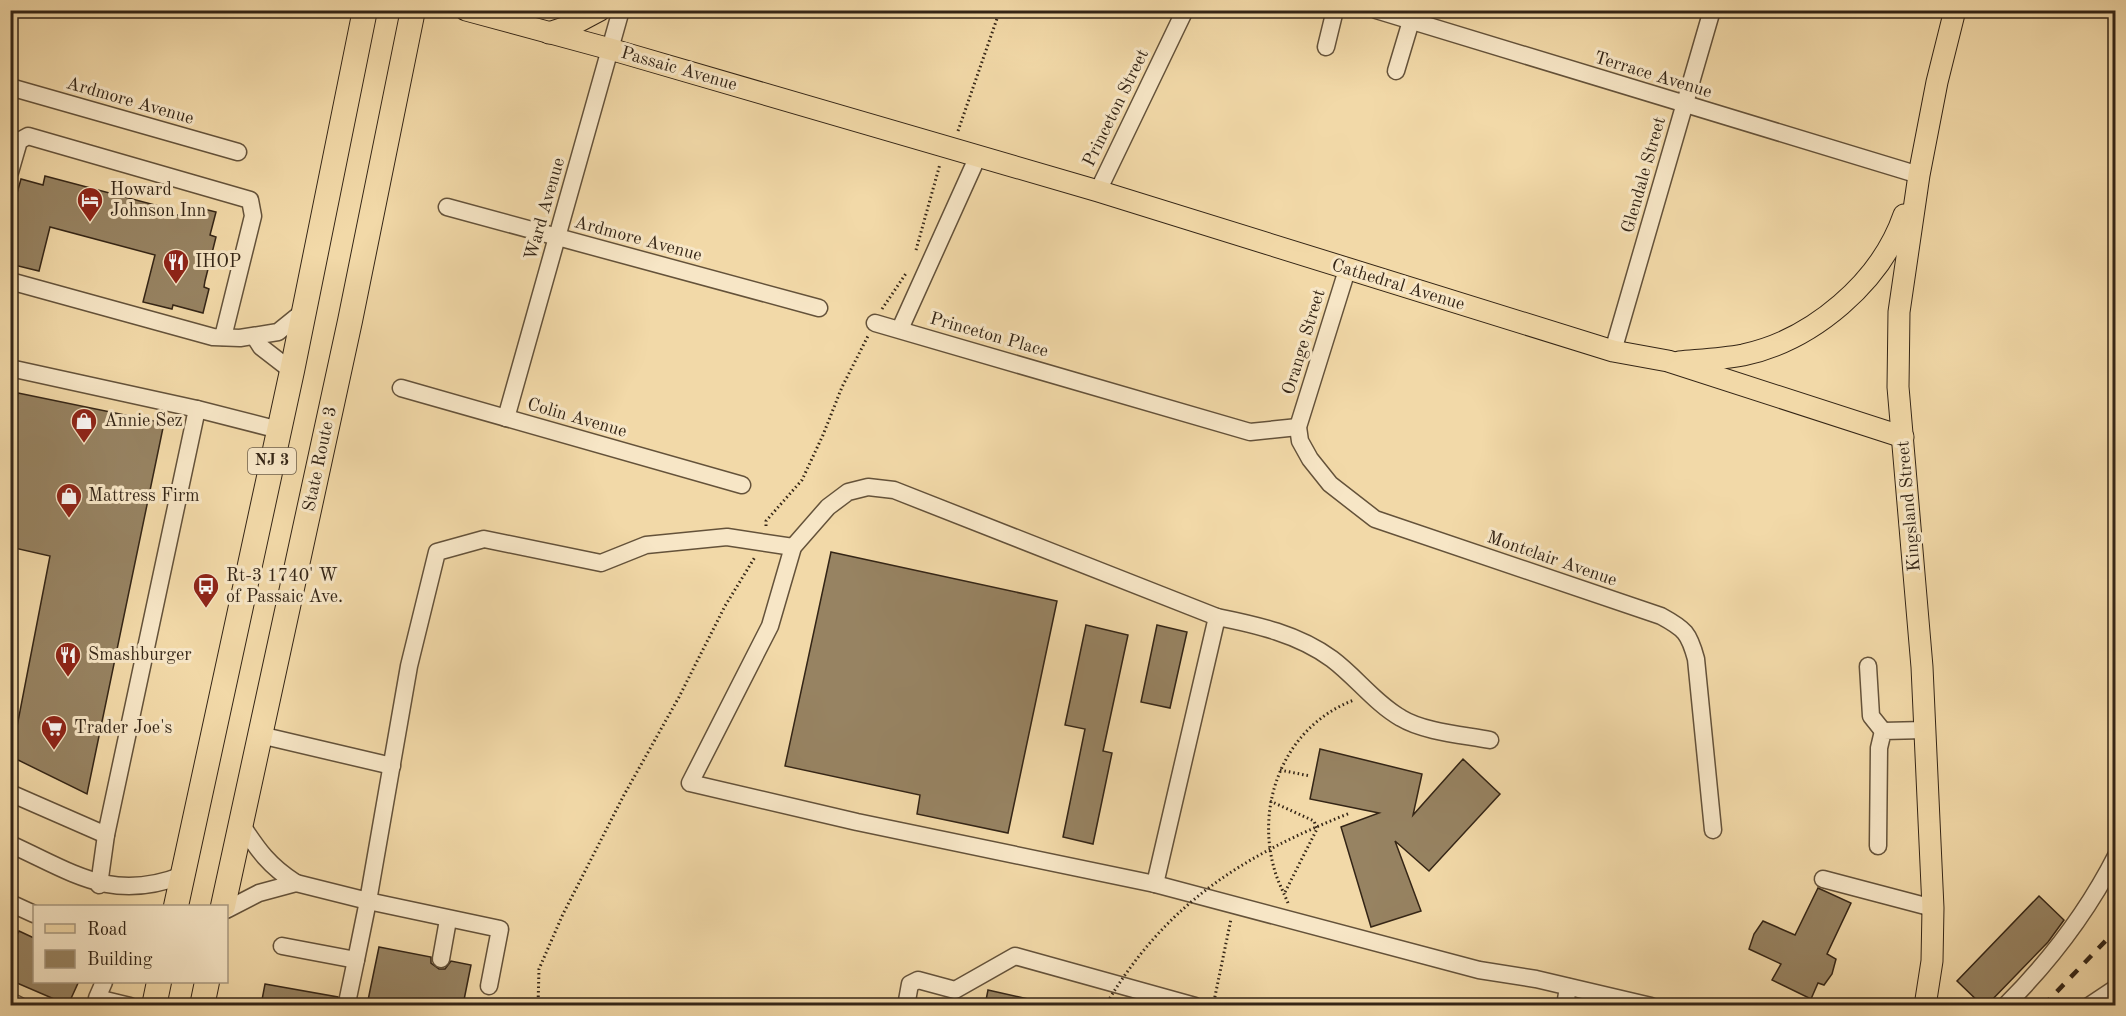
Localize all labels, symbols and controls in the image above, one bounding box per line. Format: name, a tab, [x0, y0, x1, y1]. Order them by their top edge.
street label: Passaic Avenue	[619, 44, 739, 94]
street label: Princeton Street	[1080, 47, 1152, 169]
street label: Terrace Avenue	[1592, 49, 1714, 101]
street label: Ardmore Avenue	[64, 74, 196, 128]
street label: Glendale Street	[1619, 115, 1669, 235]
street label: Ward Avenue	[522, 156, 568, 262]
place label: Howard Johnson Inn	[110, 181, 206, 220]
hotel icon: Howard Johnson Inn	[75, 185, 105, 223]
street label: Ardmore Avenue	[572, 213, 704, 265]
restaurant icon: IHOP	[161, 247, 191, 285]
place label: IHOP	[195, 253, 241, 271]
street label: Cathedral Avenue	[1329, 256, 1467, 314]
street label: Orange Street	[1279, 287, 1329, 397]
street label: Princeton Place	[928, 309, 1050, 361]
street label: Colin Avenue	[525, 395, 629, 441]
street label: State Route 3	[300, 405, 340, 513]
shop icon: Annie Sez	[69, 406, 99, 444]
place label: Annie Sez	[104, 412, 183, 430]
street label: Kingsland Street	[1894, 440, 1924, 572]
road number: NJ 3	[248, 448, 296, 474]
shop icon: Mattress Firm	[54, 481, 84, 519]
place label: Mattress Firm	[88, 487, 200, 505]
street label: Montclair Avenue	[1485, 528, 1619, 590]
place label: Rt-3 1740' W of Passaic Ave.	[226, 567, 343, 606]
bus stop icon: Rt-3 1740' W of Passaic Ave.	[191, 571, 221, 609]
restaurant icon: Smashburger	[53, 640, 83, 678]
place label: Smashburger	[88, 646, 192, 664]
supermarket icon: Trader Joe's	[39, 713, 69, 751]
place label: Trader Joe's	[74, 719, 172, 737]
legend	[33, 905, 228, 983]
text: Road	[87, 921, 127, 939]
text: Building	[87, 951, 153, 969]

